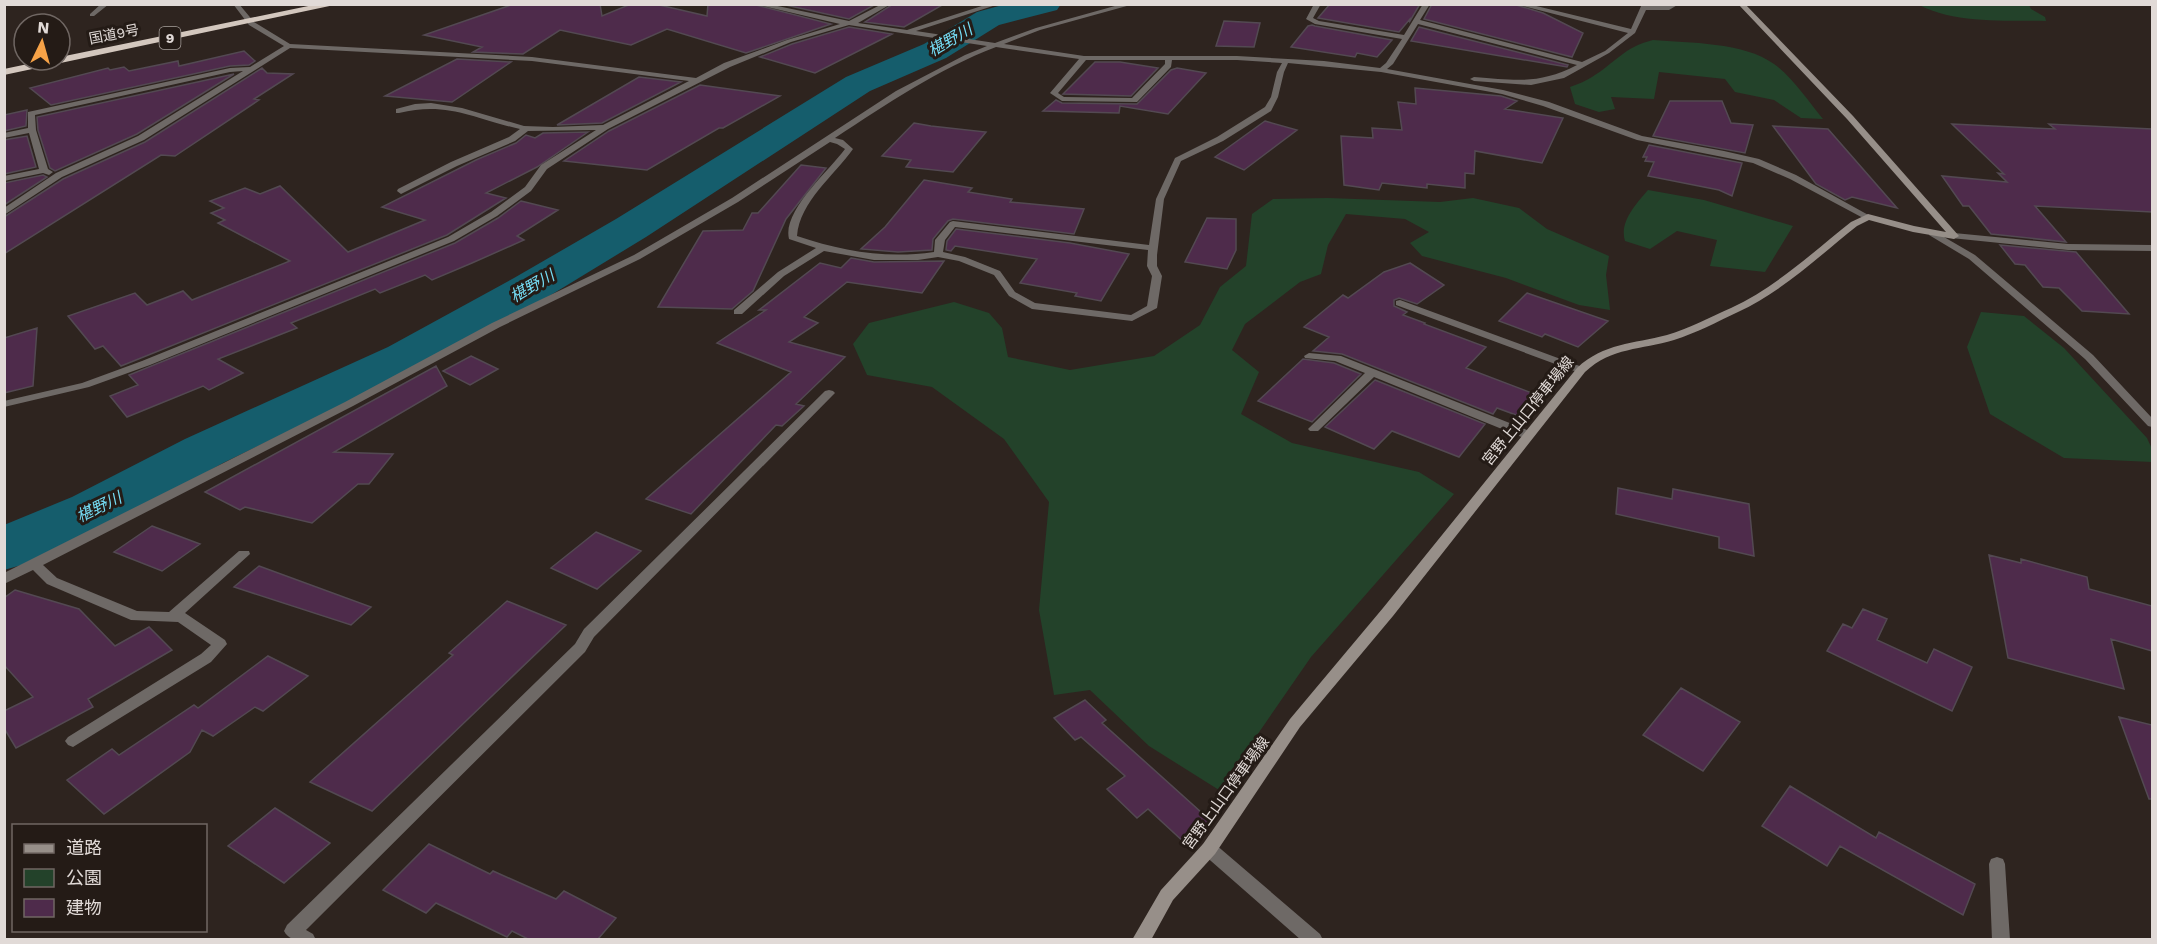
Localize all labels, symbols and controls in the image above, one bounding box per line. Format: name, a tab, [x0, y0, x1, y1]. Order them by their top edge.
north arrow	[12, 12, 72, 72]
text: N	[37, 18, 50, 38]
water label: 椹野川	[924, 19, 977, 60]
street label: 国道9号	[88, 21, 140, 47]
road number: 9	[160, 27, 180, 49]
water label: 椹野川	[506, 265, 559, 306]
street label: 宮野上山口停車場線	[1479, 353, 1577, 469]
water label: 椹野川	[73, 487, 127, 526]
street label: 宮野上山口停車場線	[1179, 733, 1273, 853]
legend	[12, 824, 207, 932]
text: 道路	[66, 837, 102, 858]
text: 公園	[66, 867, 102, 888]
text: 建物	[66, 897, 102, 918]

